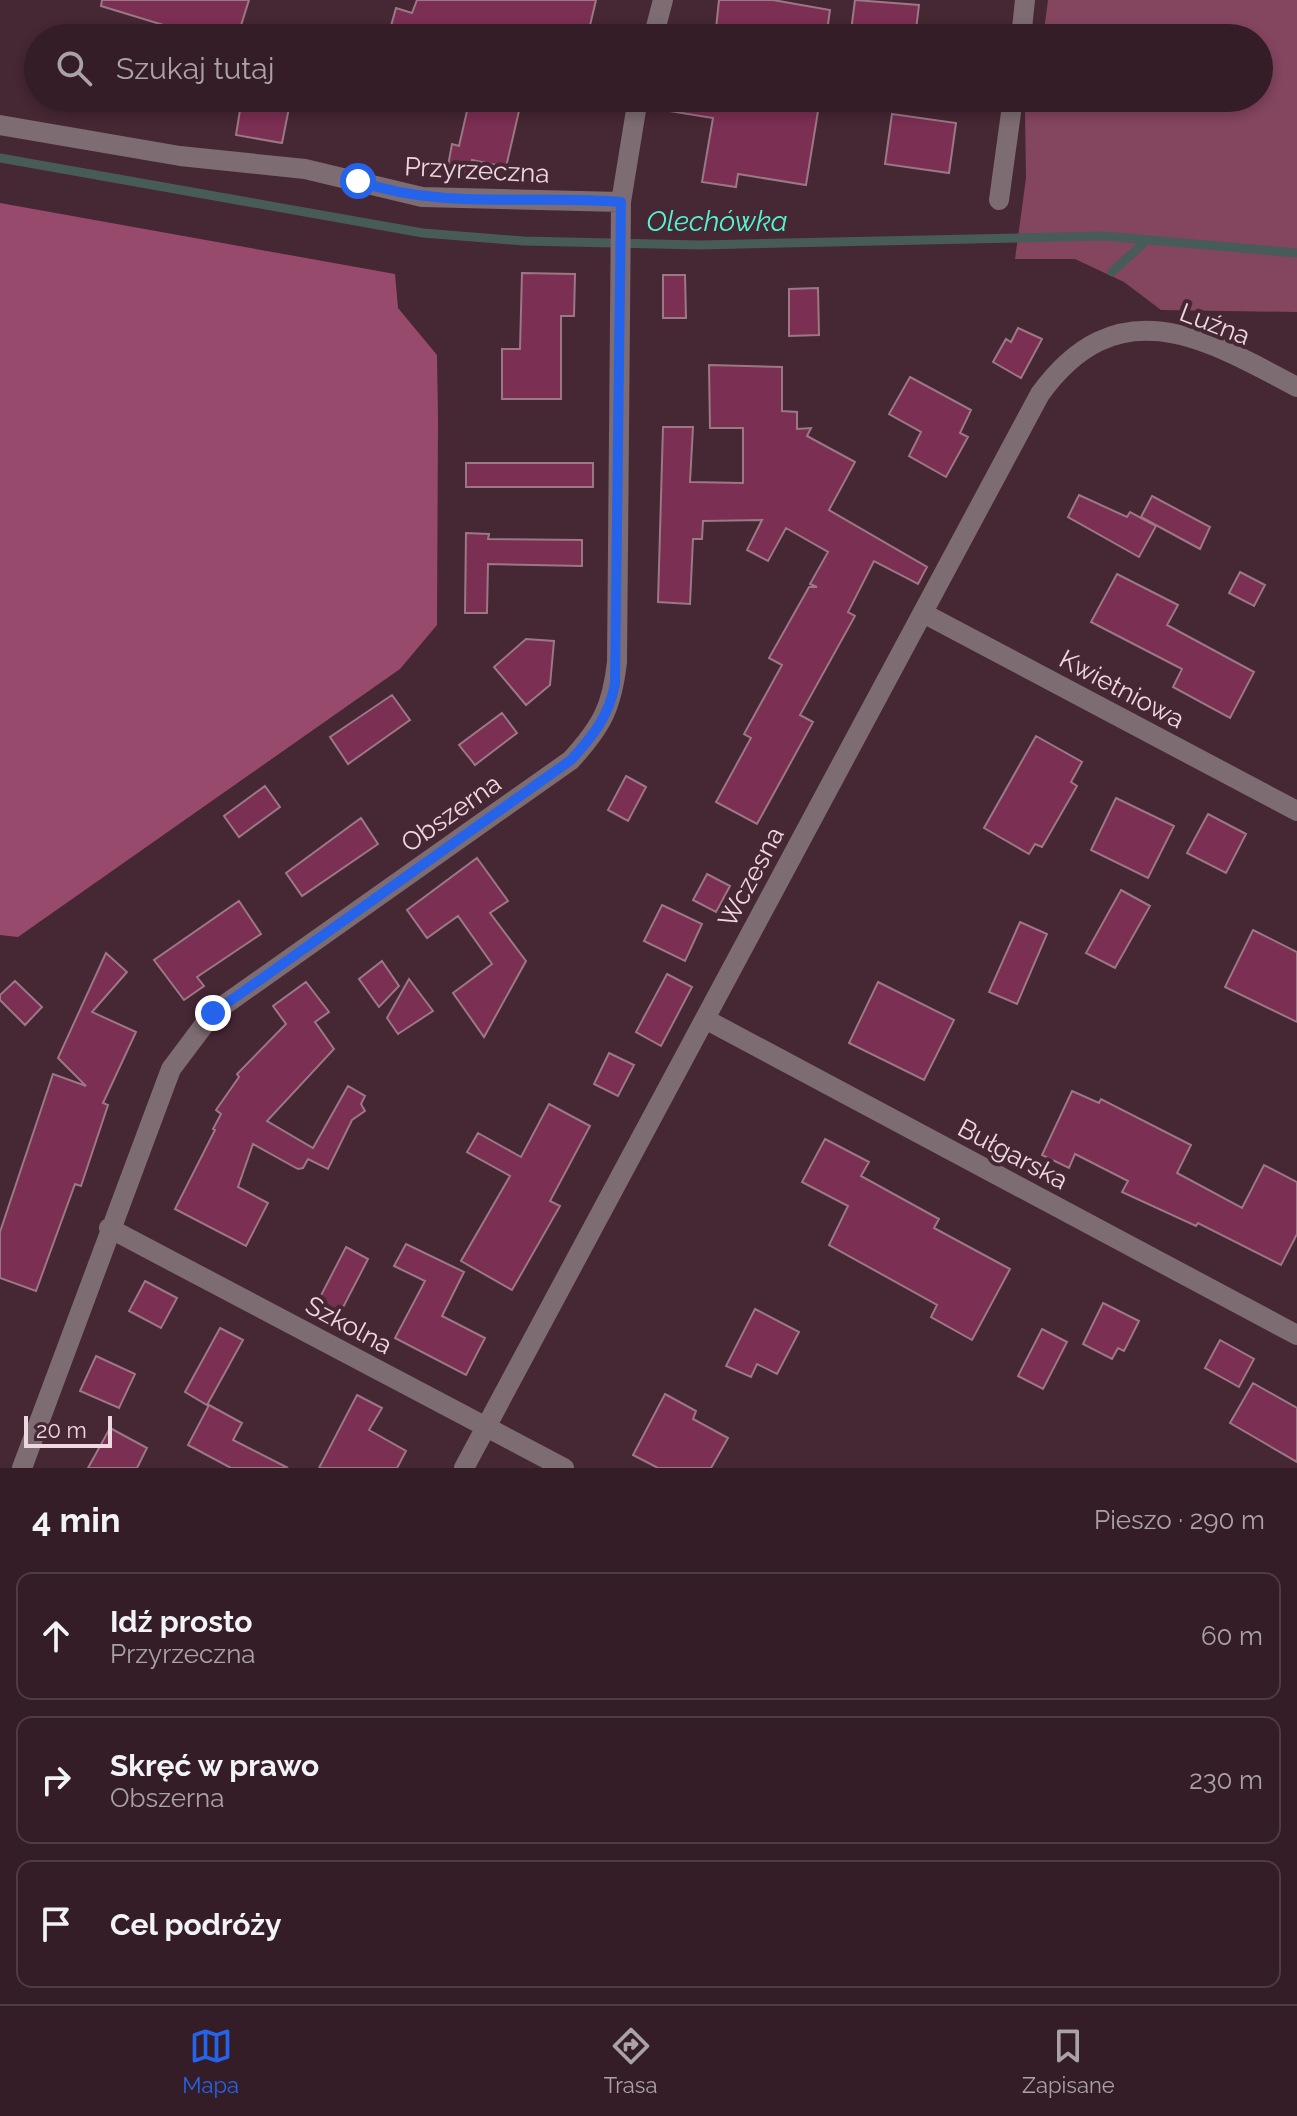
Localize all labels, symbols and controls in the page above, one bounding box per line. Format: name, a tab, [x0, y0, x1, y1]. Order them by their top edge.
search box	[24, 24, 1273, 112]
icon: search	[52, 46, 96, 90]
text: Szukaj tutaj	[116, 51, 274, 86]
street label: Przyrzeczna	[404, 151, 550, 189]
route start	[340, 163, 376, 199]
water label: Olechówka	[646, 205, 788, 238]
street label: Luźna	[1176, 297, 1254, 351]
street label: Kwietniowa	[1054, 644, 1190, 734]
street label: Obszerna	[396, 768, 506, 858]
street label: Wczesna	[712, 822, 790, 932]
route end	[195, 995, 231, 1031]
street label: Bułgarska	[953, 1113, 1073, 1195]
street label: Szkolna	[301, 1290, 397, 1360]
scale bar	[24, 1412, 112, 1448]
text: 20 m	[36, 1417, 87, 1443]
text: 4 min	[32, 1500, 120, 1540]
text: Pieszo · 290 m	[1094, 1505, 1265, 1535]
text: Idź prosto	[110, 1604, 253, 1639]
icon: ahead	[34, 1614, 78, 1658]
text: 60 m	[1201, 1621, 1263, 1651]
text: Przyrzeczna	[110, 1639, 255, 1669]
text: Skręć w prawo	[110, 1748, 319, 1783]
icon: right	[34, 1758, 78, 1802]
text: 230 m	[1189, 1765, 1263, 1795]
text: Obszerna	[110, 1783, 224, 1813]
icon: arrive	[34, 1902, 78, 1946]
text: Cel podróży	[110, 1907, 282, 1942]
tab: Mapa	[182, 2024, 239, 2098]
tab: Trasa	[604, 2024, 657, 2098]
tab: Zapisane	[1022, 2024, 1115, 2098]

